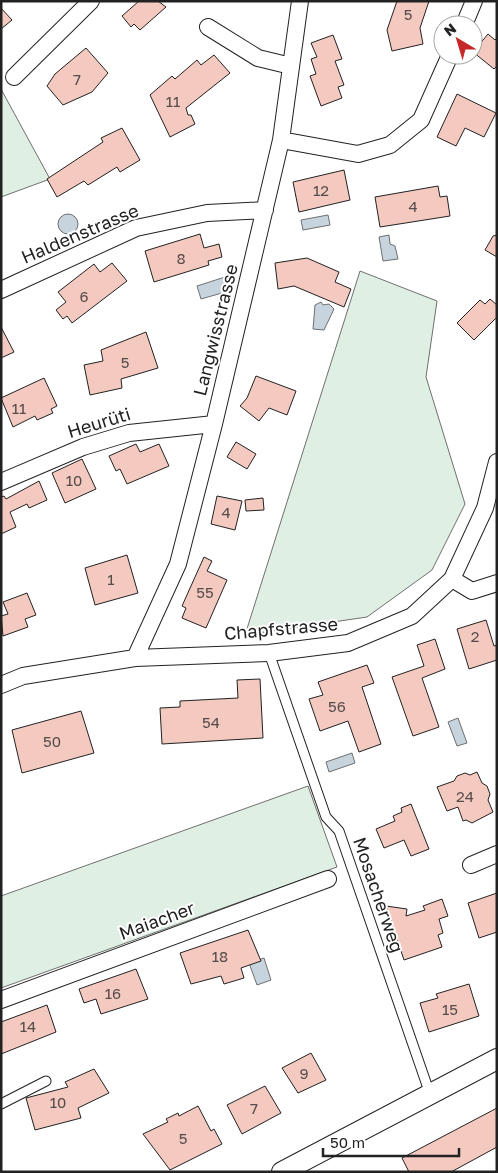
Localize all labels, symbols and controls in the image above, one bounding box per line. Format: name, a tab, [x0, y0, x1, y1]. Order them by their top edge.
house number: 5	[404, 5, 412, 23]
north arrow	[433, 15, 483, 65]
text: N	[440, 19, 459, 39]
house number: 7	[73, 70, 81, 88]
house number: 11	[166, 92, 180, 110]
house number: 12	[313, 181, 329, 199]
house number: 4	[408, 197, 418, 215]
street label: Haldenstrasse	[18, 198, 142, 268]
house number: 8	[176, 249, 186, 267]
street label: Langwisstrasse	[188, 262, 242, 398]
house number: 6	[79, 287, 89, 305]
house number: 5	[121, 353, 129, 371]
house number: 11	[12, 399, 26, 417]
street label: Heurüti	[64, 402, 133, 442]
house number: 10	[66, 471, 82, 489]
house number: 4	[221, 503, 231, 521]
house number: 1	[107, 570, 115, 588]
house number: 55	[196, 583, 214, 601]
street label: Chapfstrasse	[223, 612, 339, 644]
house number: 2	[471, 627, 479, 645]
house number: 56	[328, 697, 346, 715]
house number: 54	[202, 713, 220, 731]
house number: 50	[43, 732, 61, 750]
house number: 24	[456, 787, 474, 805]
street label: Mosacherweg	[349, 834, 409, 955]
street label: Maiacher	[116, 896, 198, 944]
house number: 18	[212, 947, 228, 965]
house number: 16	[105, 984, 121, 1002]
house number: 15	[442, 1000, 458, 1018]
house number: 14	[20, 1017, 36, 1035]
house number: 9	[299, 1064, 309, 1082]
house number: 10	[50, 1093, 66, 1111]
house number: 7	[250, 1099, 258, 1117]
scale bar	[323, 1126, 459, 1158]
house number: 5	[179, 1129, 187, 1147]
text: 50 m	[330, 1133, 365, 1151]

